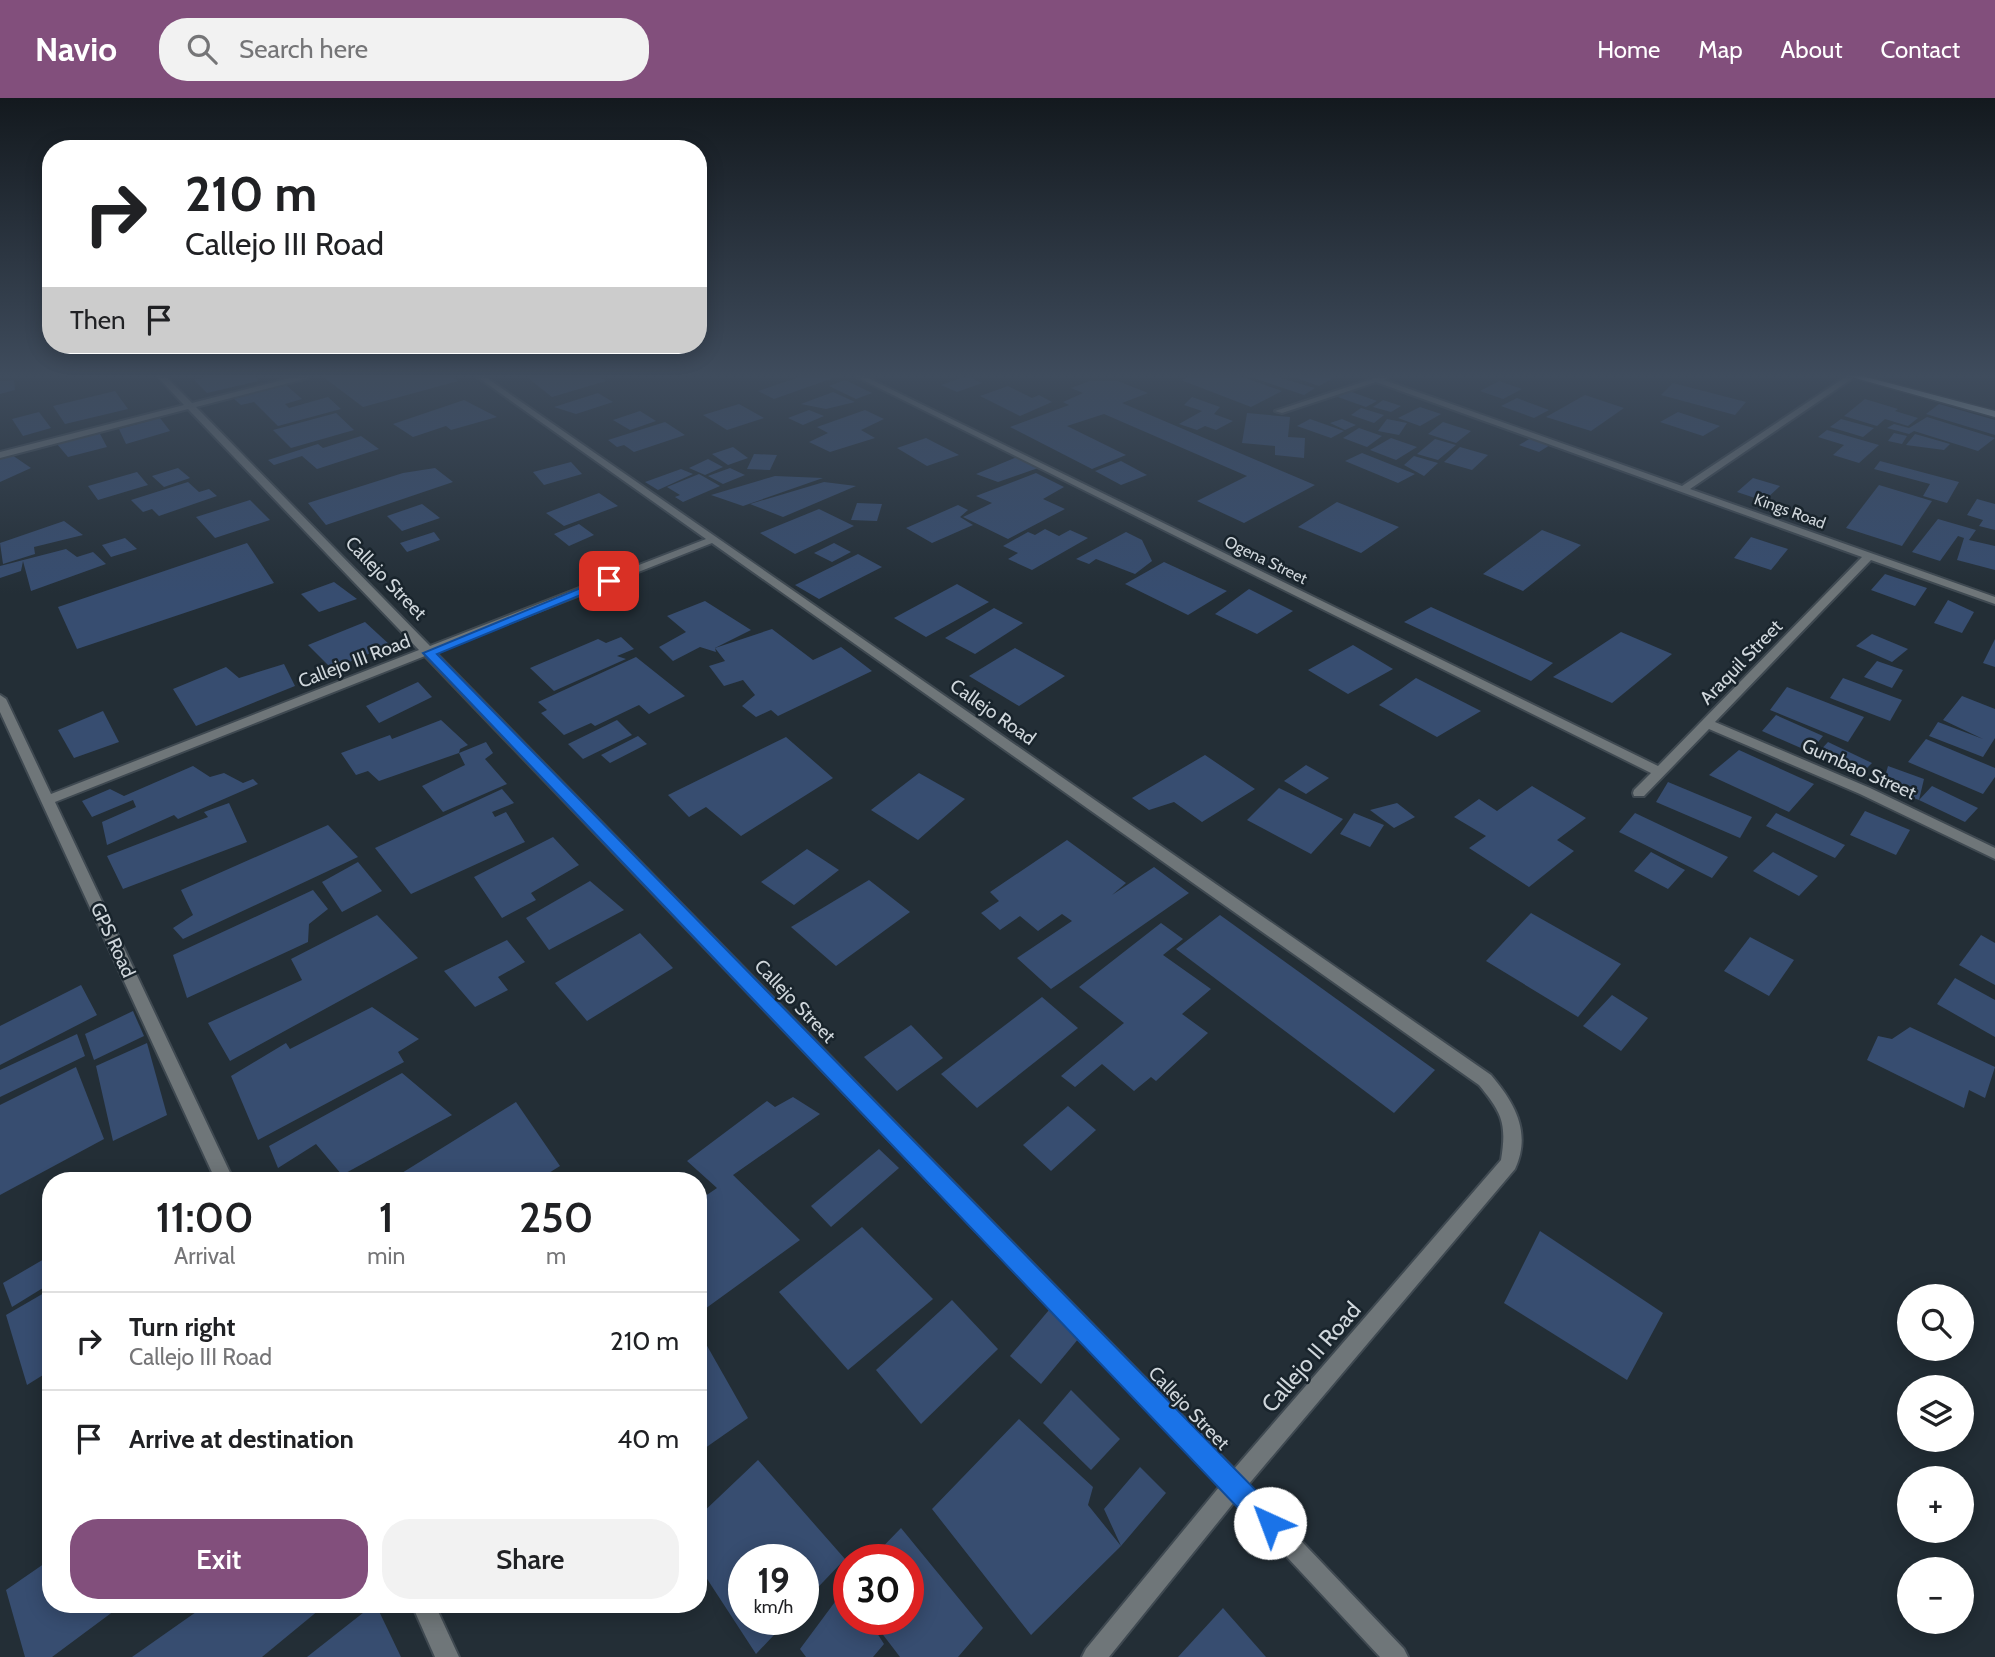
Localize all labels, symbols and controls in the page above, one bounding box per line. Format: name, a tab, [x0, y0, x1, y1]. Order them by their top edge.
search box	[159, 18, 649, 81]
text: Navio	[35, 29, 117, 69]
icon: search	[183, 30, 221, 68]
text: Search here	[239, 33, 368, 65]
text: Home	[1597, 35, 1660, 64]
text: Map	[1698, 35, 1743, 64]
text: About	[1781, 35, 1843, 64]
text: Contact	[1881, 35, 1960, 64]
text: 210 m	[185, 164, 317, 223]
icon: right	[70, 168, 161, 259]
text: Callejo III Road	[185, 224, 384, 263]
icon: arrive	[140, 301, 178, 339]
text: Then	[70, 304, 126, 336]
street label: Kings Road	[1752, 489, 1828, 533]
street label: Callejo Street	[341, 532, 432, 625]
street label: Ogena Street	[1222, 532, 1311, 588]
pin	[579, 551, 639, 611]
icon: arrive	[590, 562, 628, 600]
street label: Araquil Street	[1695, 614, 1787, 709]
street label: Callejo III Road	[295, 629, 413, 693]
street label: Callejo Road	[946, 674, 1040, 750]
street label: Gumbao Street	[1798, 734, 1920, 805]
street label: GPS Road	[86, 899, 140, 981]
street label: Callejo Street	[750, 955, 841, 1048]
text: 11:00	[156, 1191, 254, 1243]
text: 1	[379, 1191, 394, 1243]
text: 250	[519, 1191, 593, 1243]
text: Arrival	[174, 1242, 235, 1270]
text: min	[367, 1242, 405, 1270]
text: m	[546, 1242, 566, 1270]
map controls	[1897, 1284, 1974, 1634]
button: search	[1897, 1284, 1974, 1361]
street label: Callejo II Road	[1255, 1296, 1367, 1418]
text: Turn right	[129, 1311, 235, 1343]
icon: right	[70, 1322, 108, 1360]
text: 210 m	[610, 1325, 679, 1357]
text: Callejo III Road	[129, 1343, 272, 1371]
street label: Callejo Street	[1144, 1362, 1235, 1455]
button: layers	[1897, 1375, 1974, 1452]
icon: arrive	[70, 1420, 108, 1458]
text: Arrive at destination	[129, 1423, 354, 1455]
text: 40 m	[617, 1423, 679, 1455]
button: +	[1897, 1466, 1974, 1543]
position arrow	[1233, 1486, 1307, 1560]
button: Exit	[70, 1519, 368, 1599]
button: Share	[382, 1519, 679, 1599]
speed limit sign: 30	[833, 1544, 924, 1635]
button: −	[1897, 1557, 1974, 1634]
text: 19	[757, 1559, 790, 1602]
text: km/h	[754, 1596, 793, 1618]

